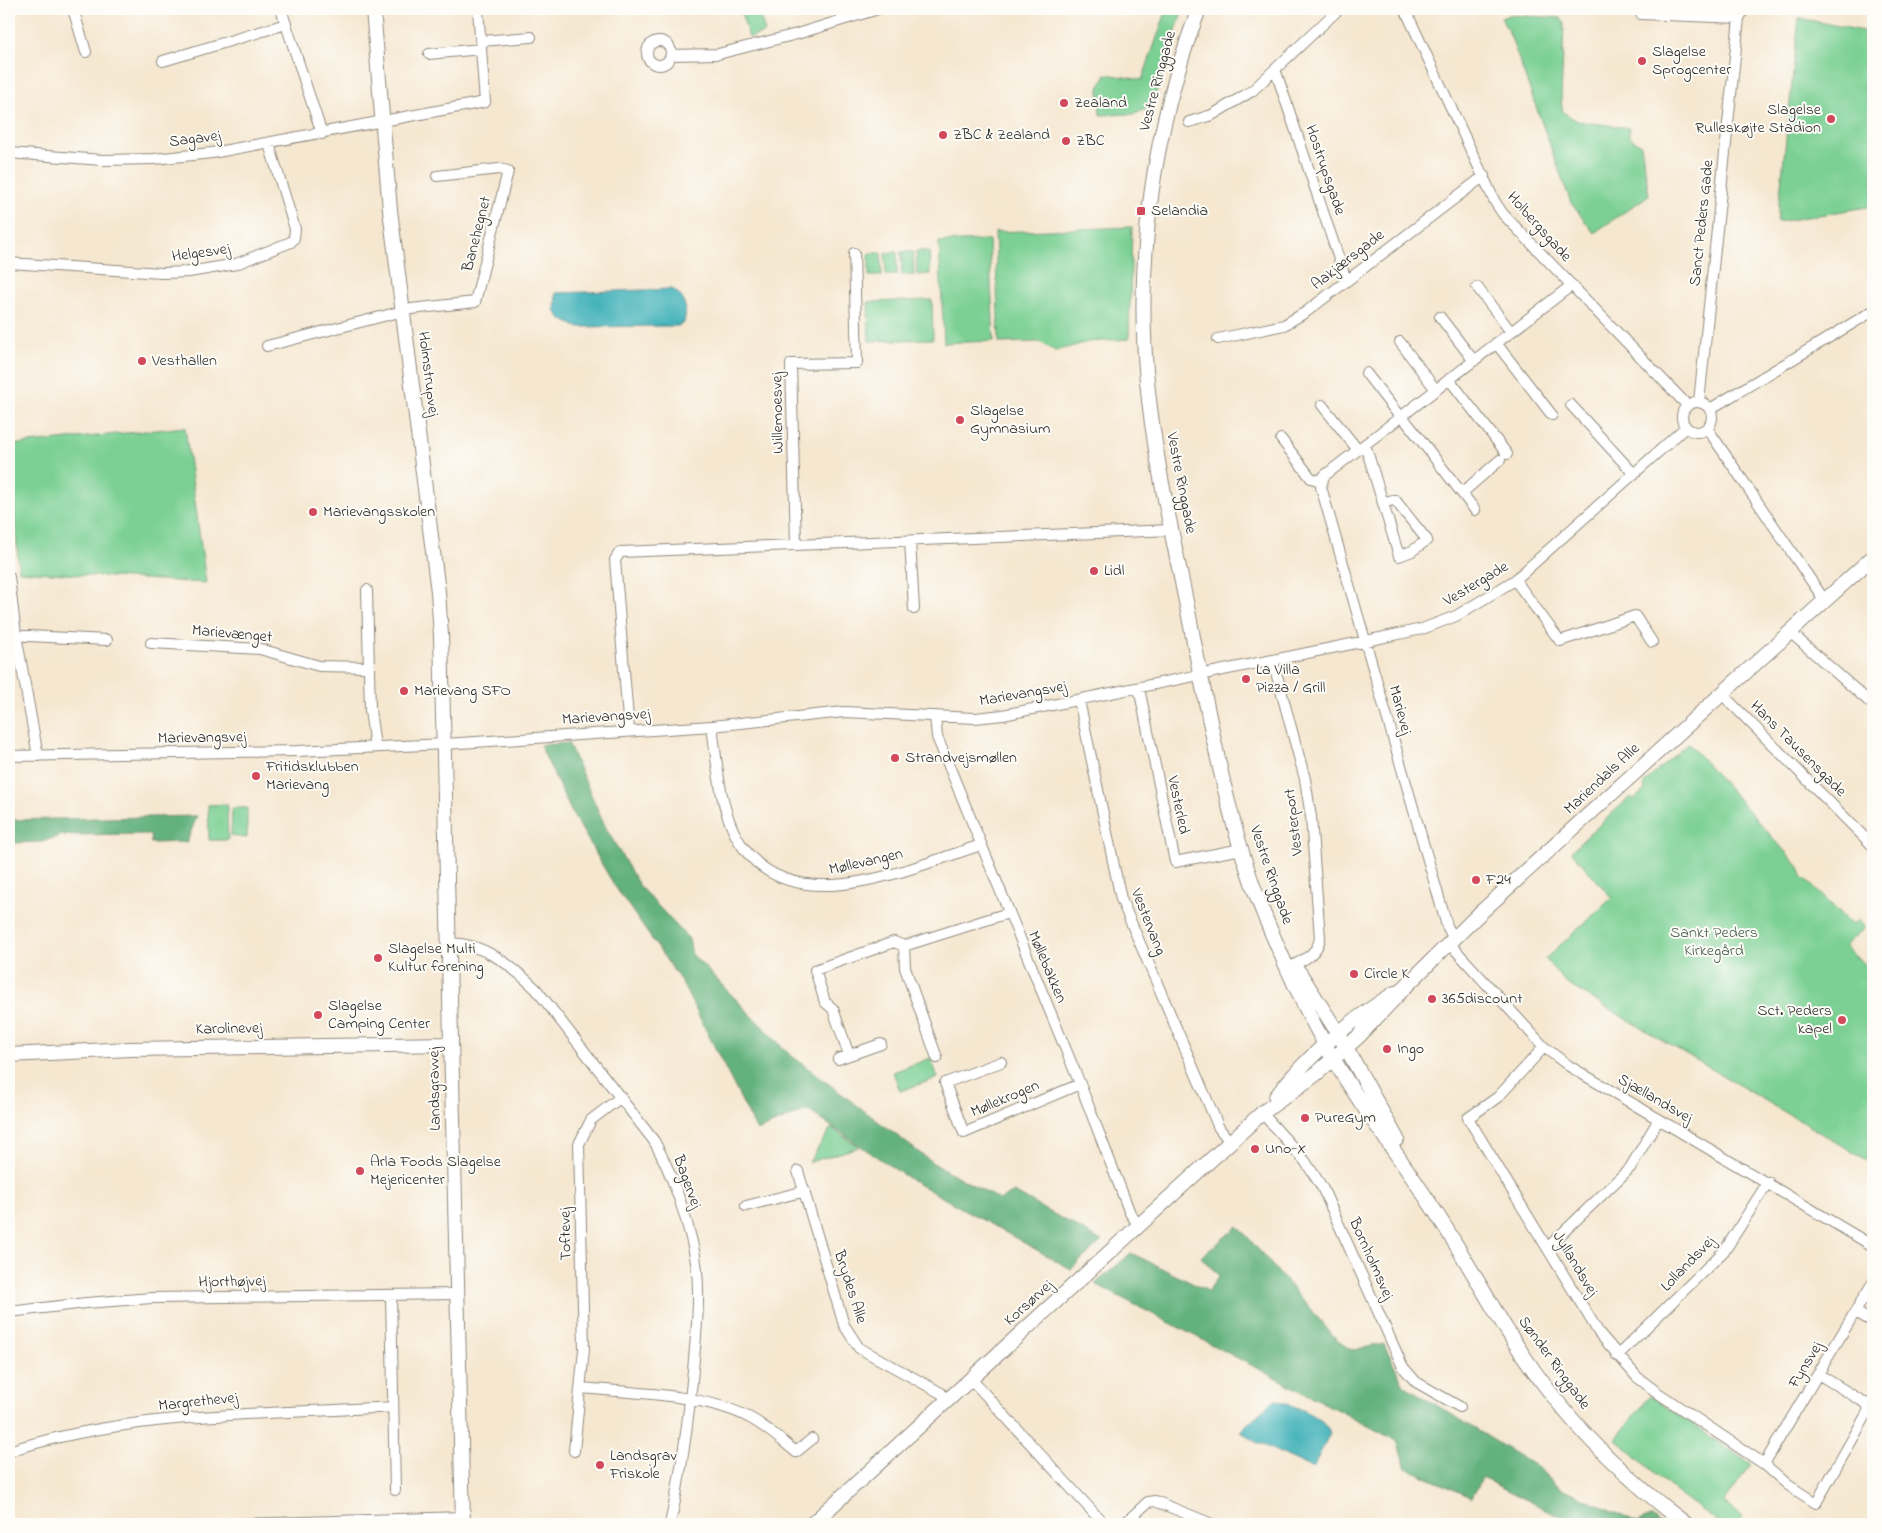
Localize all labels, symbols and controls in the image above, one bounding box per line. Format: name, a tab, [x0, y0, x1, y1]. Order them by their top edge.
street label: Vestre Ringgade	[1133, 27, 1183, 135]
place label: Slagelse Sprogcenter	[1652, 40, 1731, 82]
marker: Slagelse Sprogcenter	[1636, 55, 1648, 67]
place label: Zealand	[1074, 91, 1127, 115]
marker: Zealand	[1058, 97, 1070, 109]
place label: Slagelse Rulleskøjte Stadion	[1695, 98, 1822, 140]
marker: Slagelse Rulleskøjte Stadion	[1825, 113, 1837, 125]
street label: Hostrupsgade	[1298, 122, 1352, 219]
place label: ZBC & Zealand	[953, 123, 1050, 147]
street label: Sagavej	[168, 124, 223, 154]
marker: ZBC & Zealand	[937, 129, 949, 141]
place label: ZBC	[1076, 129, 1105, 153]
marker: ZBC	[1060, 135, 1072, 147]
street label: Sanct Peders Gade	[1683, 158, 1721, 287]
street label: Holbergsgade	[1501, 186, 1578, 268]
street label: Banehegnet	[456, 193, 498, 275]
place label: Selandia	[1151, 199, 1208, 223]
marker: Selandia	[1135, 205, 1147, 217]
street label: Aakjærsgade	[1306, 223, 1390, 296]
street label: Helgesvej	[170, 237, 233, 269]
street label: Holmstrupvej	[411, 330, 445, 419]
place label: Vesthallen	[151, 349, 217, 373]
marker: Vesthallen	[136, 355, 148, 367]
street label: Willemoesvej	[765, 371, 791, 454]
place label: Slagelse Gymnasium	[970, 399, 1050, 441]
marker: Slagelse Gymnasium	[954, 414, 966, 426]
street label: Vestre Ringgade	[1159, 429, 1203, 537]
place label: Marievangsskolen	[323, 500, 435, 524]
marker: Marievangsskolen	[307, 506, 319, 518]
street label: Vestergade	[1438, 555, 1514, 613]
place label: Lidl	[1104, 559, 1125, 583]
marker: Lidl	[1088, 565, 1100, 577]
street label: Marievænget	[191, 619, 274, 650]
place label: La Villa Pizza / Grill	[1256, 658, 1326, 700]
marker: La Villa Pizza / Grill	[1240, 673, 1252, 685]
street label: Marievangsvej	[977, 674, 1069, 713]
place label: Marievang SFO	[414, 679, 511, 703]
street label: Marievej	[1382, 683, 1418, 738]
marker: Marievang SFO	[398, 685, 410, 697]
street label: Hans Tausensgade	[1744, 695, 1852, 803]
street label: Marievangsvej	[561, 702, 652, 732]
street label: Marievangsvej	[158, 725, 247, 751]
street label: Mariendals Alle	[1559, 737, 1646, 821]
place label: Strandvejsmøllen	[905, 746, 1017, 770]
marker: Strandvejsmøllen	[889, 752, 901, 764]
place label: Fritidsklubben Marievang	[265, 755, 359, 797]
marker: Fritidsklubben Marievang	[250, 770, 262, 782]
street label: Vesterled	[1160, 773, 1196, 836]
street label: Vesterport	[1278, 786, 1310, 858]
street label: Vestre Ringgade	[1243, 821, 1299, 928]
street label: Møllevangen	[827, 842, 905, 882]
place label: F24	[1485, 868, 1511, 892]
marker: F24	[1470, 874, 1482, 886]
street label: Vestervang	[1123, 884, 1172, 959]
park label: Sankt Peders Kirkegård	[1670, 921, 1758, 963]
street label: Møllebakken	[1021, 927, 1073, 1007]
place label: Slagelse Multi Kultur forening	[388, 937, 484, 979]
marker: Slagelse Multi Kultur forening	[372, 952, 384, 964]
place label: Circle K	[1364, 962, 1410, 986]
marker: Circle K	[1348, 968, 1360, 980]
place label: 365discount	[1442, 987, 1523, 1011]
marker: 365discount	[1426, 993, 1438, 1005]
place label: Slagelse Camping Center	[328, 994, 430, 1036]
place label: Sct. Peders kapel	[1757, 999, 1832, 1041]
marker: Slagelse Camping Center	[312, 1009, 324, 1021]
marker: Sct. Peders kapel	[1836, 1014, 1848, 1026]
street label: Karolinevej	[195, 1016, 263, 1042]
place label: Ingo	[1397, 1037, 1424, 1061]
marker: Ingo	[1381, 1043, 1393, 1055]
street label: Landsgravvej	[422, 1046, 448, 1131]
street label: Sjællandsvej	[1613, 1068, 1698, 1131]
street label: Møllekrogen	[967, 1074, 1043, 1124]
place label: PureGym	[1315, 1106, 1376, 1130]
marker: PureGym	[1299, 1112, 1311, 1124]
place label: Uno-X	[1265, 1137, 1307, 1161]
marker: Uno-X	[1249, 1143, 1261, 1155]
place label: Arla Foods Slagelse Mejericenter	[370, 1150, 502, 1192]
street label: Bagervej	[666, 1151, 708, 1213]
marker: Arla Foods Slagelse Mejericenter	[354, 1165, 366, 1177]
street label: Toftevej	[554, 1206, 578, 1261]
street label: Bornholmsvej	[1342, 1213, 1400, 1305]
street label: Jyllandsvej	[1546, 1227, 1604, 1302]
street label: Lollandsvej	[1655, 1230, 1721, 1297]
street label: Brydes Alle	[827, 1246, 873, 1328]
street label: Hjorthøjvej	[198, 1269, 266, 1295]
street label: Korsørvej	[999, 1274, 1060, 1332]
street label: Sønder Ringgade	[1512, 1311, 1597, 1415]
street label: Fynsvej	[1782, 1336, 1830, 1394]
street label: Margrethevej	[157, 1386, 240, 1418]
place label: Landsgrav Friskole	[609, 1444, 677, 1486]
marker: Landsgrav Friskole	[594, 1459, 606, 1471]

